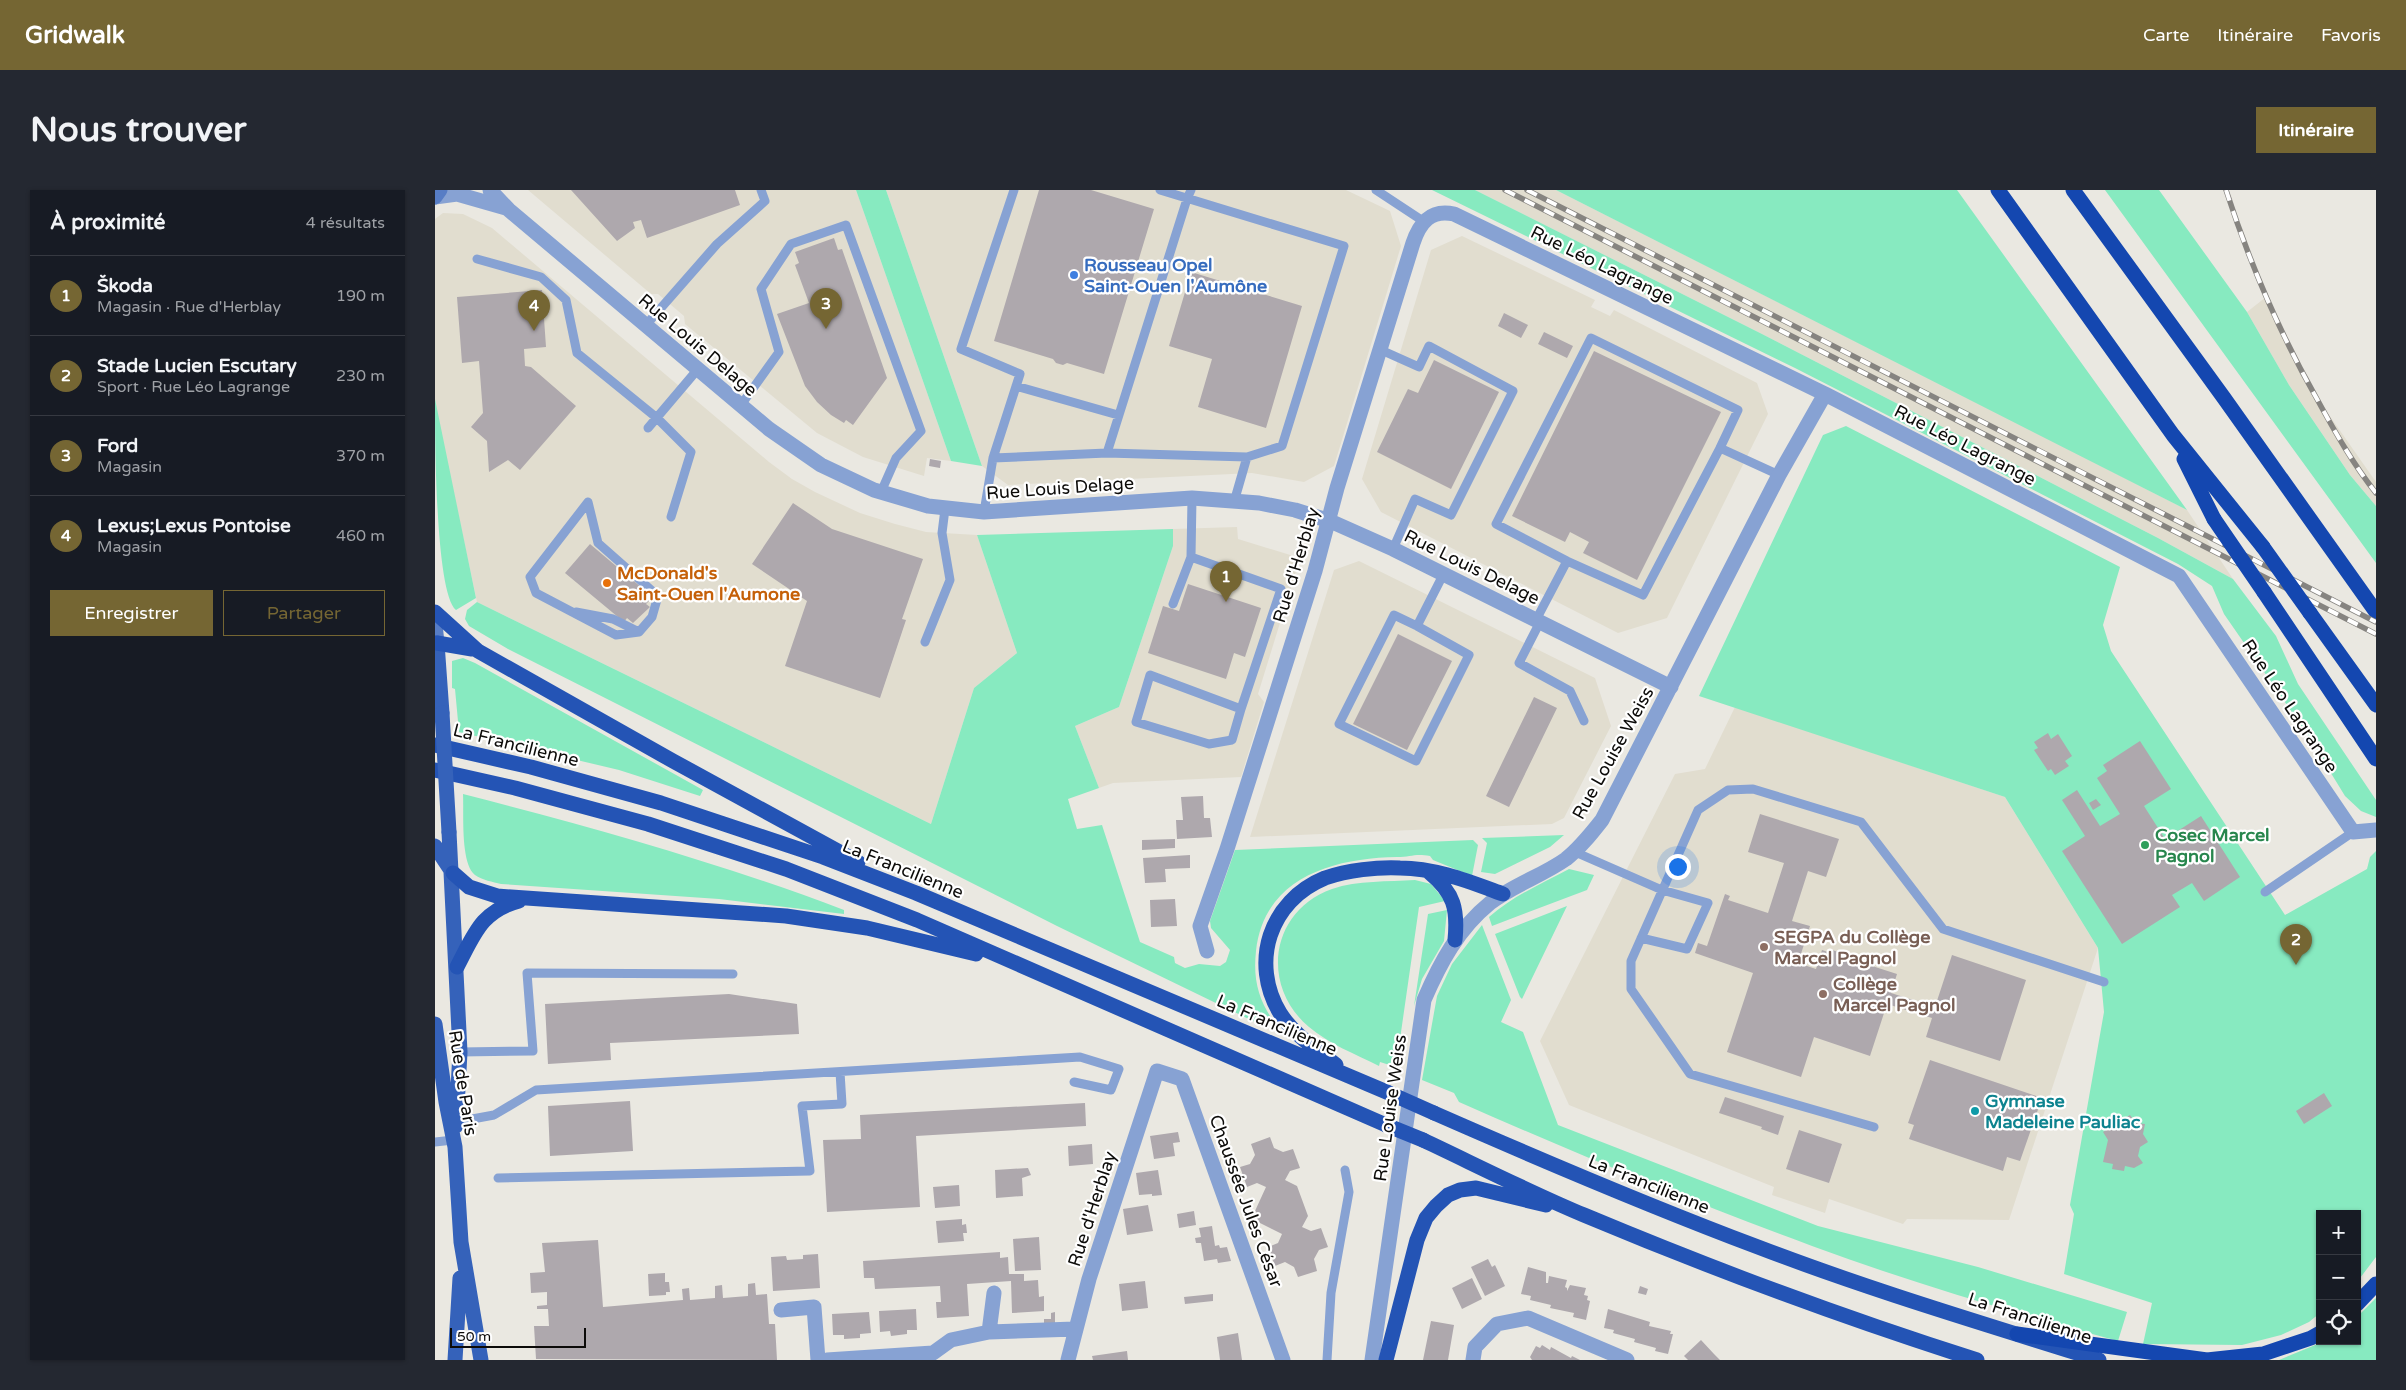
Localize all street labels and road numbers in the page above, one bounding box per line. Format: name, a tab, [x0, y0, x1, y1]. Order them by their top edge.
street label: Rue Léo Lagrange	[1527, 221, 1677, 309]
street label: Rue Louis Delage	[634, 289, 762, 401]
street label: Rue Léo Lagrange	[1890, 400, 2040, 490]
street label: Rue Louis Delage	[985, 472, 1135, 504]
street label: Rue d'Herblay	[1268, 504, 1324, 626]
street label: Rue Louis Delage	[1401, 525, 1543, 609]
street label: Rue Léo Lagrange	[2237, 635, 2343, 777]
street label: Rue Louise Weiss	[1567, 683, 1659, 823]
street label: La Francilienne	[451, 719, 581, 771]
street label: La Francilienne	[839, 835, 967, 903]
street label: La Francilienne	[1213, 990, 1341, 1060]
street label: Rue de Paris	[444, 1029, 482, 1137]
street label: Rue Louise Weiss	[1369, 1033, 1411, 1183]
street label: Chaussée Jules César	[1205, 1112, 1288, 1290]
street label: Rue d'Herblay	[1063, 1148, 1121, 1269]
street label: La Francilienne	[1585, 1150, 1713, 1218]
street label: La Francilienne	[1965, 1288, 2095, 1348]

